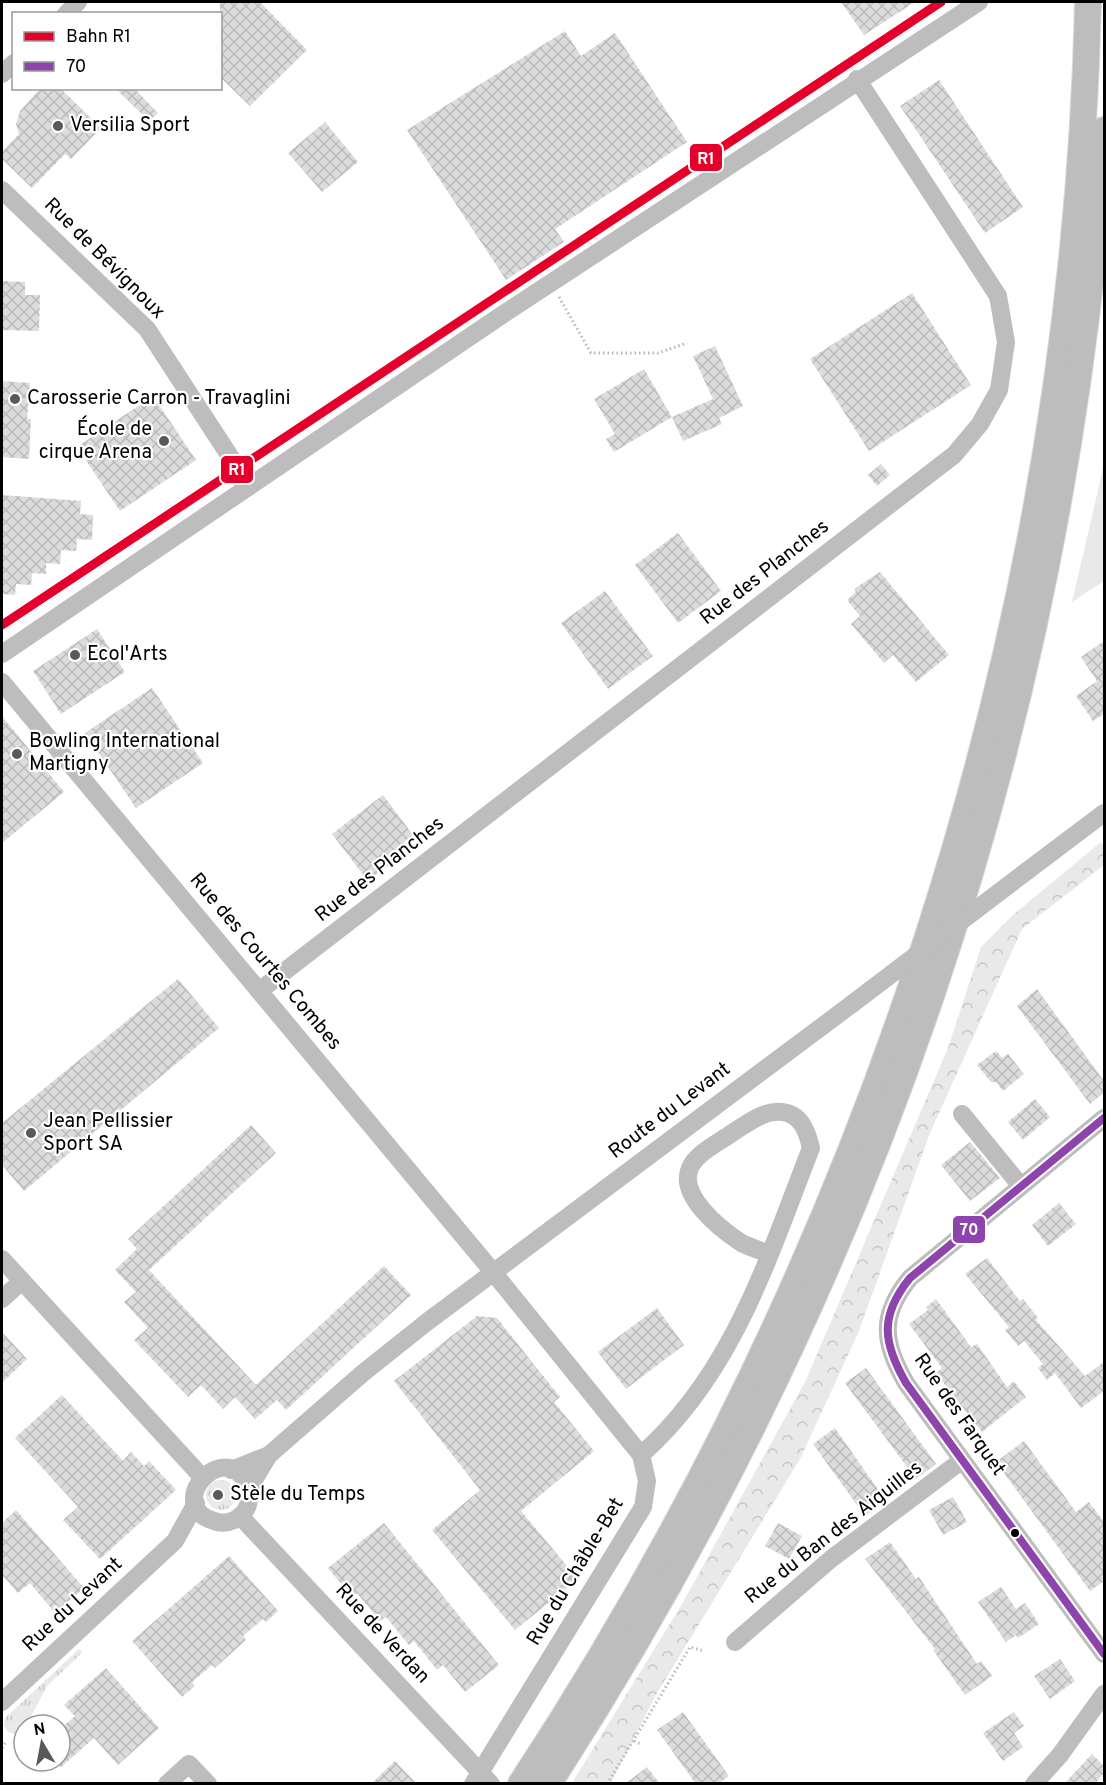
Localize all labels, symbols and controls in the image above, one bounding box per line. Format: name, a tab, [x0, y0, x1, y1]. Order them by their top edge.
legend	[12, 12, 222, 90]
text: Bahn R1	[66, 26, 131, 49]
text: 70	[66, 56, 86, 79]
place label: Versilia Sport	[70, 113, 190, 139]
marker: Versilia Sport	[51, 119, 65, 133]
line badge: R1	[689, 143, 723, 172]
text: R1	[697, 150, 715, 170]
street label: Rue de Bévignoux	[38, 193, 170, 325]
place label: Carosserie Carron - Travaglini	[27, 386, 291, 412]
marker: Carosserie Carron - Travaglini	[8, 392, 22, 406]
place label: École de cirque Arena	[39, 415, 152, 466]
marker: École de cirque Arena	[157, 434, 171, 448]
line badge: R1	[220, 455, 254, 484]
text: R1	[228, 461, 246, 481]
street label: Rue des Planches	[695, 514, 835, 632]
place label: Ecol'Arts	[87, 642, 168, 668]
marker: Ecol'Arts	[68, 648, 82, 662]
place label: Bowling International Martigny	[29, 729, 220, 778]
marker: Bowling International Martigny	[10, 747, 24, 761]
street label: Rue des Planches	[310, 811, 450, 929]
street label: Rue des Courtes Combes	[183, 868, 347, 1056]
street label: Route du Levant	[604, 1057, 736, 1165]
place label: Jean Pellissier Sport SA	[43, 1109, 173, 1158]
marker: Jean Pellissier Sport SA	[24, 1126, 38, 1140]
line badge: 70	[952, 1215, 986, 1244]
text: 70	[959, 1221, 979, 1241]
street label: Rue des Farquet	[907, 1349, 1011, 1481]
street label: Rue du Ban des Aiguilles	[740, 1455, 928, 1611]
place label: Stèle du Temps	[230, 1482, 366, 1508]
marker: Stèle du Temps	[211, 1488, 225, 1502]
street label: Rue du Châble-Bet	[522, 1493, 630, 1651]
unlabelled marker	[1009, 1527, 1021, 1539]
street label: Rue du Levant	[18, 1552, 128, 1658]
street label: Rue de Verdan	[329, 1578, 435, 1690]
north arrow	[12, 1713, 72, 1773]
text: N	[32, 1719, 47, 1741]

